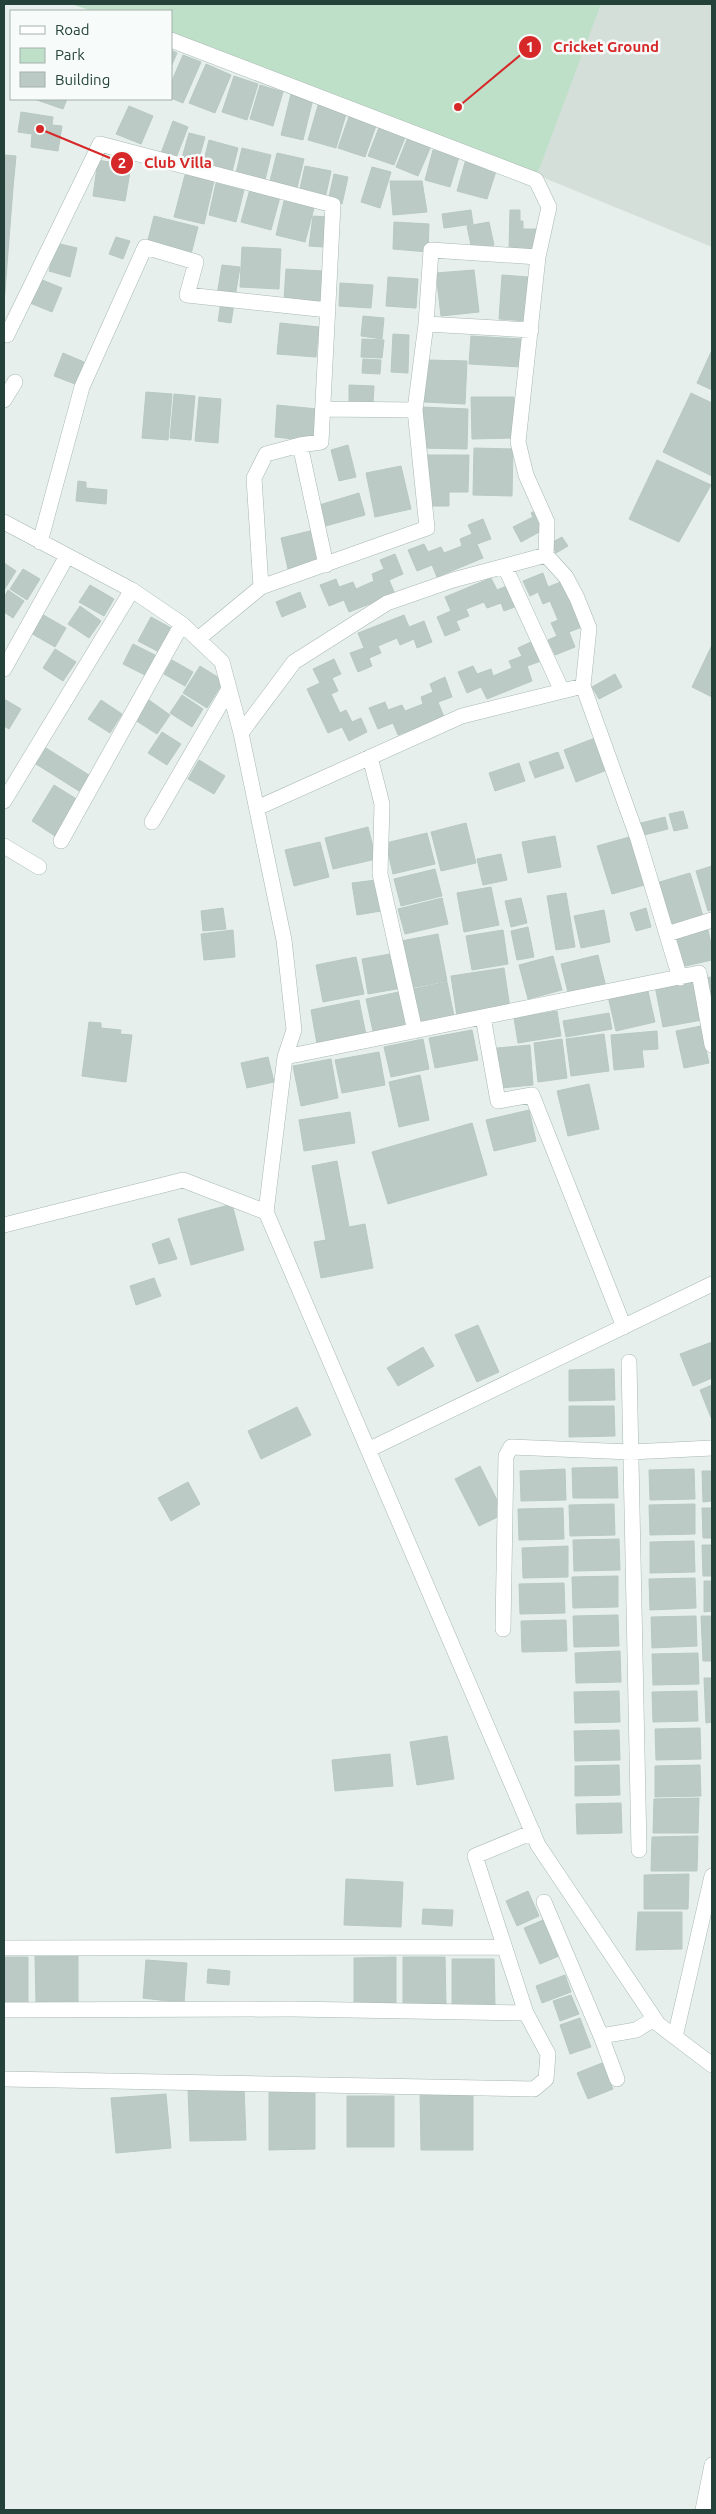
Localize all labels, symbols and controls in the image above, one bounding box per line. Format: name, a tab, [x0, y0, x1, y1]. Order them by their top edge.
legend	[10, 10, 172, 100]
text: Road	[55, 21, 90, 38]
callout: Cricket Ground	[518, 32, 669, 62]
text: 1	[526, 38, 534, 55]
text: Cricket Ground	[553, 38, 659, 55]
text: Park	[55, 46, 85, 63]
text: Building	[55, 71, 110, 88]
callout: Club Villa	[109, 148, 222, 178]
text: 2	[118, 154, 126, 171]
text: Club Villa	[144, 154, 212, 171]

